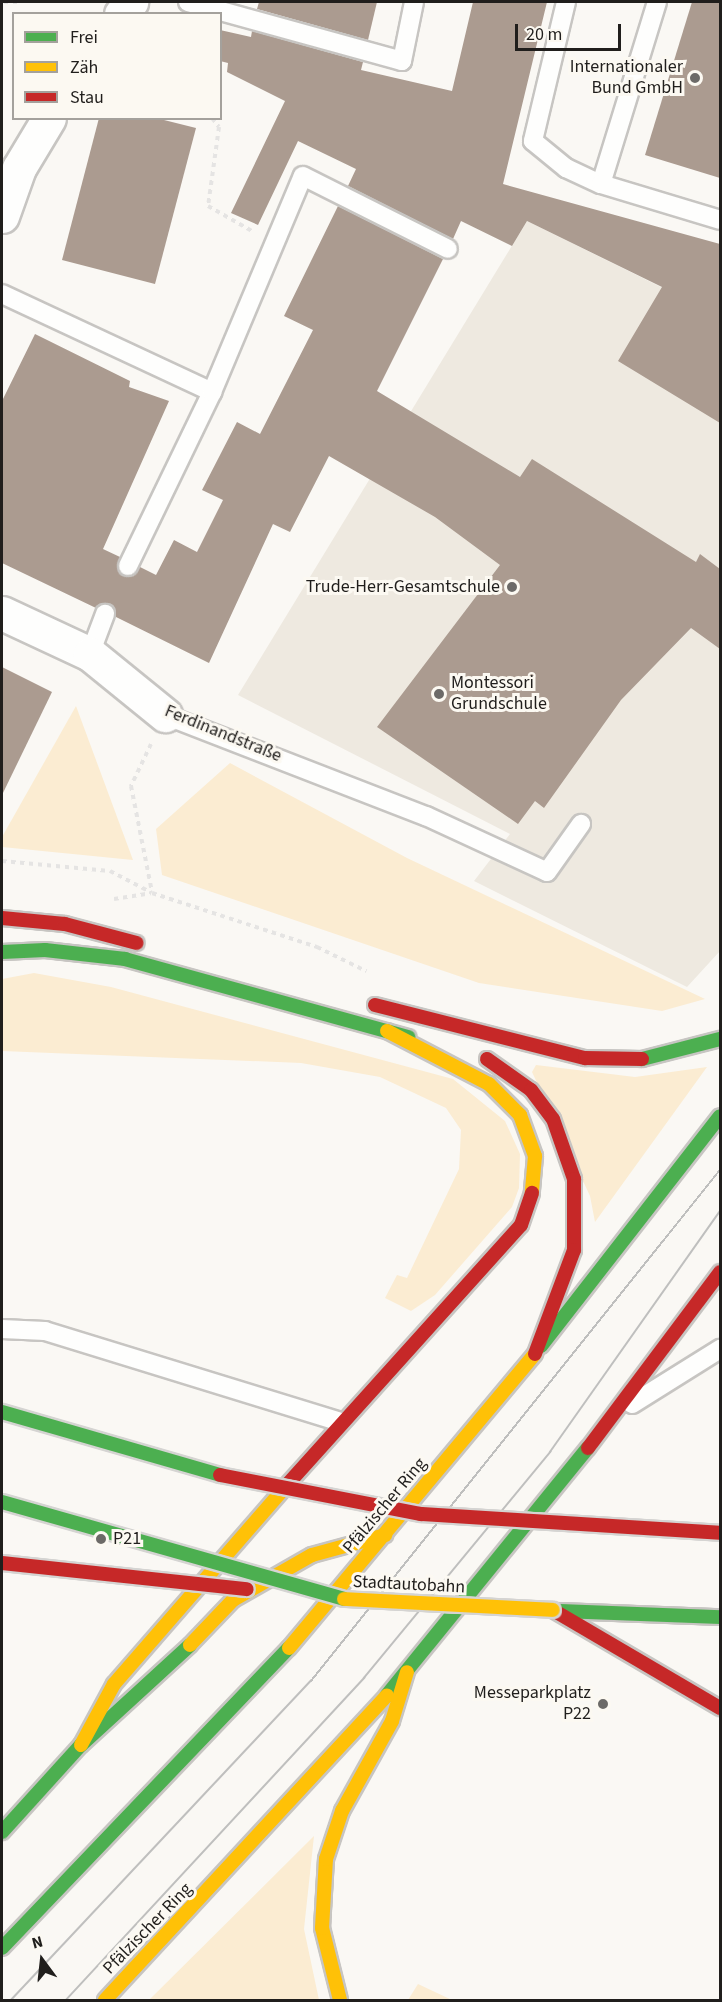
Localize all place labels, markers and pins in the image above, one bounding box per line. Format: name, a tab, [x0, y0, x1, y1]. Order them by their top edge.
place label: Internationaler Bund GmbH	[570, 57, 683, 100]
marker: Internationaler Bund GmbH	[688, 71, 702, 85]
place label: Trude-Herr-Gesamtschule	[306, 576, 500, 598]
marker: Trude-Herr-Gesamtschule	[505, 580, 519, 594]
place label: Montessori Grundschule	[451, 673, 547, 716]
marker: Montessori Grundschule	[432, 687, 446, 701]
place label: P21	[113, 1528, 141, 1550]
marker: P21	[94, 1532, 108, 1546]
place label: Messeparkplatz P22	[474, 1683, 591, 1726]
marker: Messeparkplatz P22	[596, 1697, 610, 1711]

